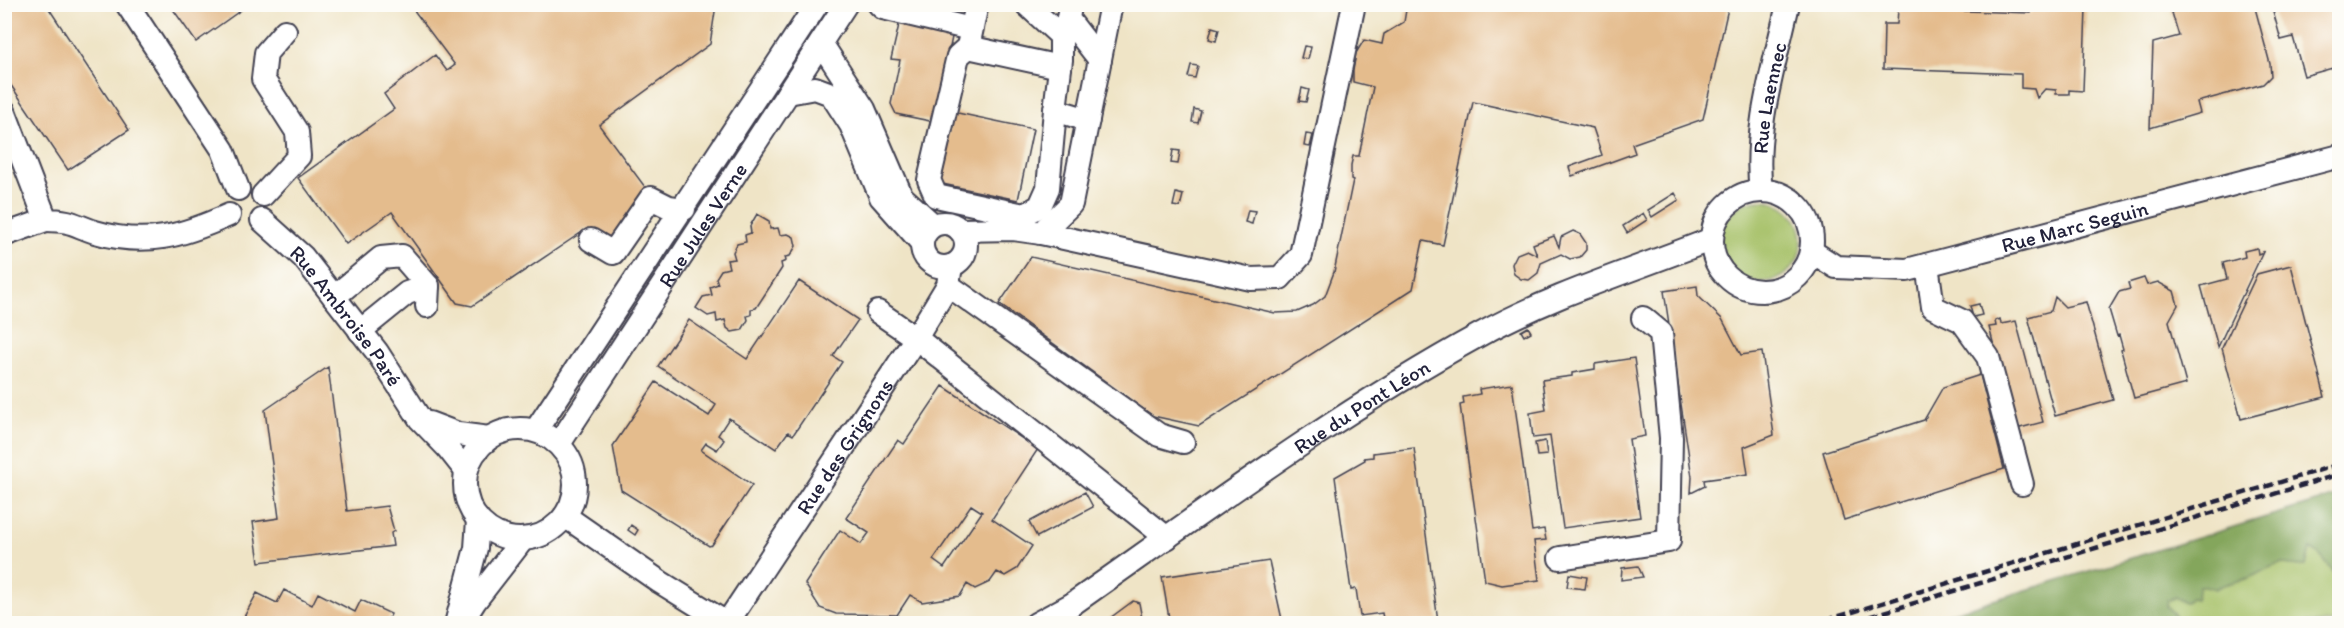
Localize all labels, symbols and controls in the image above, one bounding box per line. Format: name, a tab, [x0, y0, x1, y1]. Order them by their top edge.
street label: Rue Laennec	[1747, 39, 1791, 155]
street label: Rue Jules Verne	[653, 158, 752, 291]
street label: Rue Marc Seguin	[1998, 195, 2151, 257]
street label: Rue Ambroise Paré	[285, 239, 408, 390]
street label: Rue du Pont Léon	[1289, 354, 1434, 458]
street label: Rue des Grignons	[790, 374, 898, 519]

